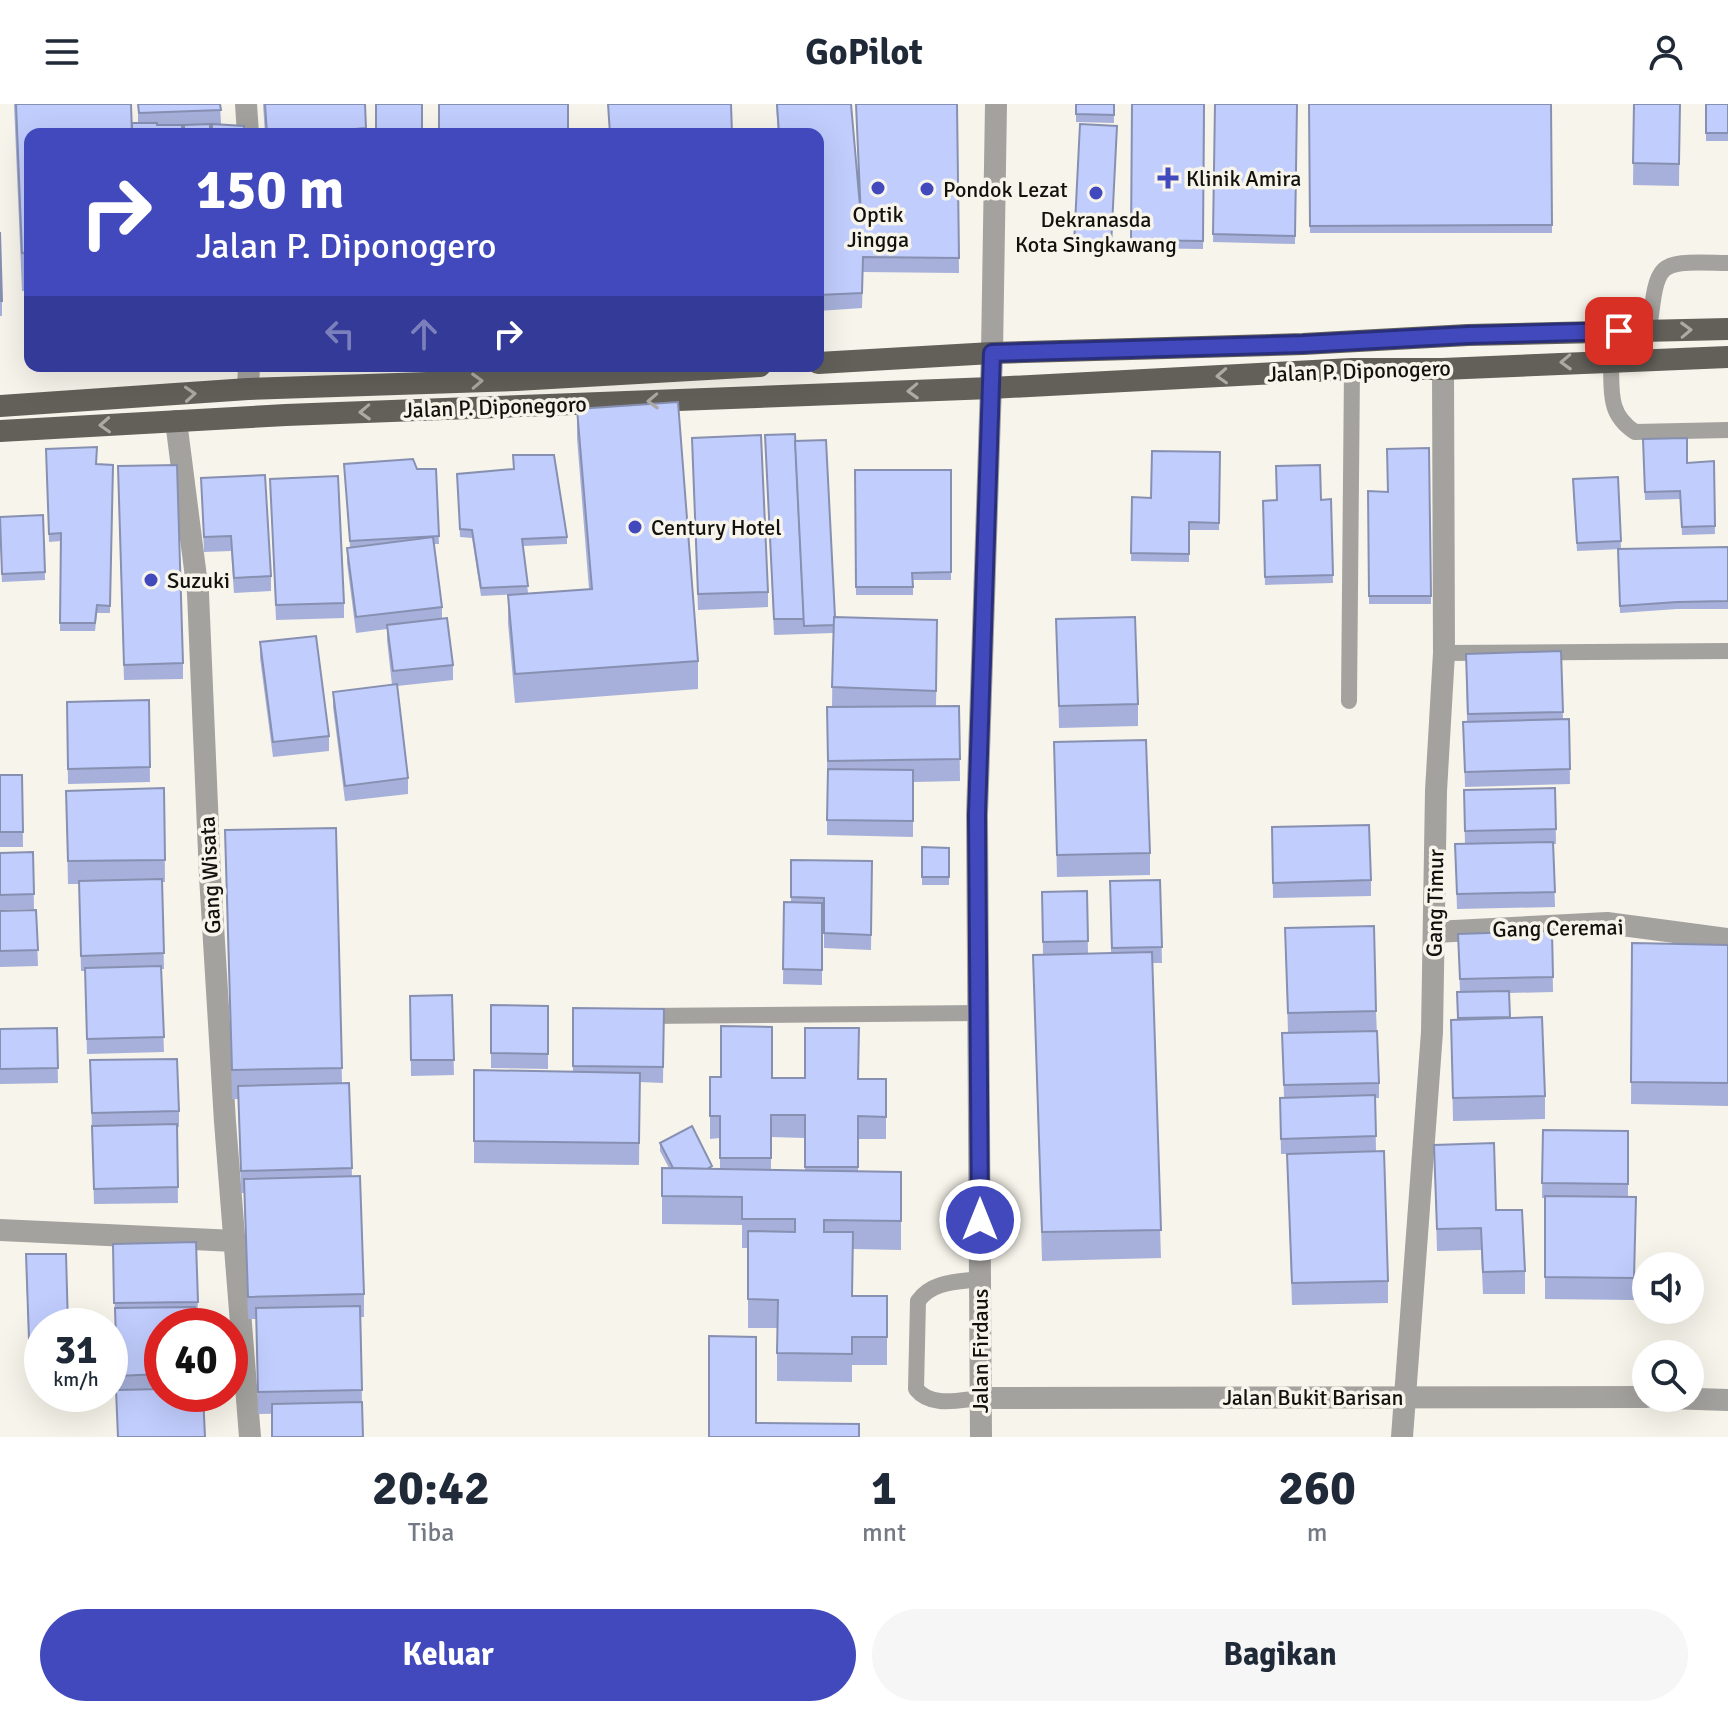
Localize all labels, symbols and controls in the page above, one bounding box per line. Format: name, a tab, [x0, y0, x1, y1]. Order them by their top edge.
icon: menu	[40, 30, 84, 74]
text: GoPilot	[805, 30, 923, 75]
icon: person	[1644, 30, 1688, 74]
text: 150 m	[196, 155, 344, 224]
icon: right	[64, 160, 168, 264]
place label: Klinik Amira	[1186, 165, 1301, 192]
marker: Klinik Amira	[1157, 167, 1179, 189]
place label: Pondok Lezat	[943, 176, 1068, 203]
marker: Optik Jingga	[869, 179, 887, 197]
marker: Pondok Lezat	[918, 180, 936, 198]
marker: Dekranasda Kota Singkawang	[1087, 184, 1105, 202]
place label: Optik Jingga	[847, 201, 909, 253]
place label: Dekranasda Kota Singkawang	[1015, 206, 1177, 258]
text: Jalan P. Diponogero	[196, 224, 496, 269]
pin	[1585, 297, 1653, 365]
icon: arrive	[1597, 309, 1641, 353]
icon: left	[318, 312, 362, 356]
icon: ahead	[402, 312, 446, 356]
icon: right	[486, 312, 530, 356]
one-way arrow	[1680, 321, 1693, 338]
street label: Jalan P. Diponogero	[1267, 354, 1451, 388]
one-way arrow	[1559, 354, 1572, 371]
one-way arrow	[1215, 367, 1228, 384]
one-way arrow	[471, 373, 484, 390]
one-way arrow	[906, 383, 919, 400]
one-way arrow	[184, 386, 197, 403]
street label: Jalan P. Diponegoro	[403, 390, 587, 424]
one-way arrow	[646, 393, 659, 410]
one-way arrow	[358, 404, 371, 421]
one-way arrow	[99, 416, 112, 433]
place label: Century Hotel	[651, 514, 782, 541]
marker: Century Hotel	[626, 518, 644, 536]
place label: Suzuki	[167, 567, 230, 594]
marker: Suzuki	[142, 571, 160, 589]
street label: Gang Wisata	[193, 815, 227, 935]
street label: Gang Timur	[1421, 849, 1449, 957]
street label: Gang Ceremai	[1492, 913, 1624, 943]
position arrow	[938, 1178, 1022, 1262]
map controls	[1632, 1252, 1704, 1412]
button: sound	[1632, 1252, 1704, 1324]
street label: Jalan Firdaus	[967, 1289, 994, 1413]
speed limit sign: 40	[144, 1308, 248, 1412]
text: 31	[54, 1325, 98, 1375]
button: search	[1632, 1340, 1704, 1412]
text: km/h	[53, 1367, 99, 1392]
street label: Jalan Bukit Barisan	[1222, 1384, 1404, 1411]
text: 20:42	[372, 1459, 490, 1518]
text: 1	[871, 1459, 897, 1518]
text: 260	[1278, 1459, 1356, 1518]
text: Tiba	[408, 1517, 454, 1549]
text: mnt	[862, 1517, 906, 1549]
text: m	[1307, 1517, 1327, 1549]
button: Keluar	[40, 1609, 856, 1701]
button: Bagikan	[872, 1609, 1688, 1701]

